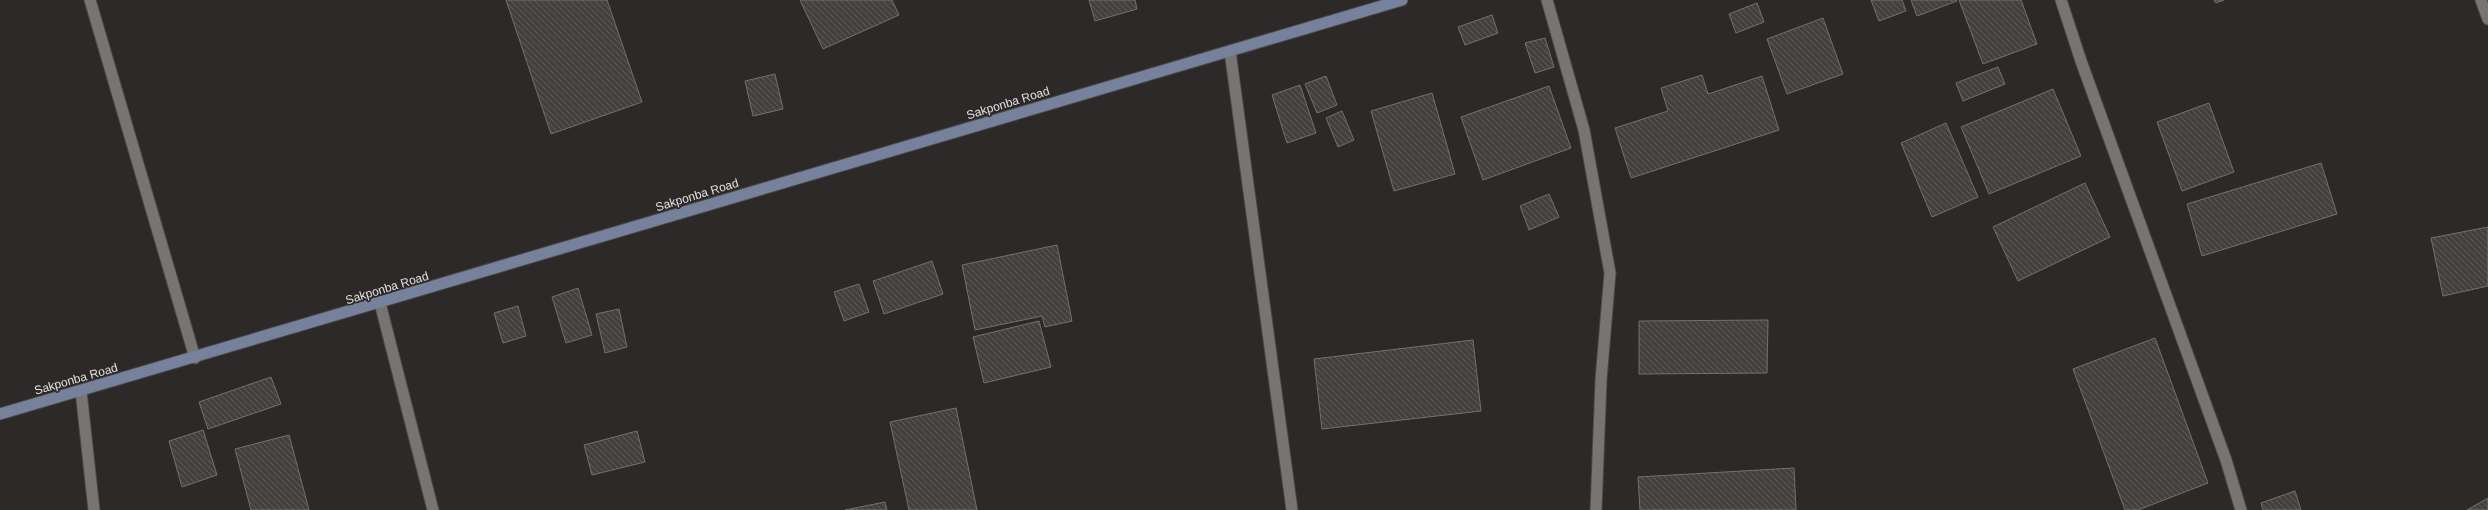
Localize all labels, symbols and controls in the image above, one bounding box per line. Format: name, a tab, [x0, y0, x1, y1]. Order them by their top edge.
street label: Sakponba Road	[965, 84, 1051, 122]
street label: Sakponba Road	[654, 176, 740, 214]
street label: Sakponba Road	[344, 269, 430, 307]
street label: Sakponba Road	[33, 360, 119, 398]

